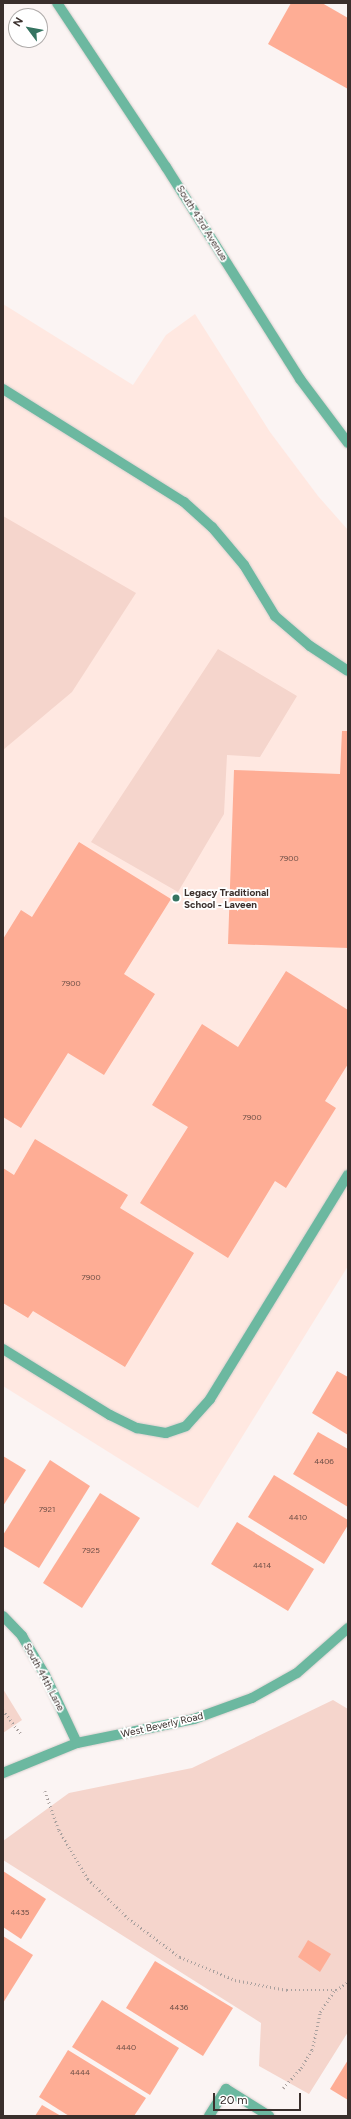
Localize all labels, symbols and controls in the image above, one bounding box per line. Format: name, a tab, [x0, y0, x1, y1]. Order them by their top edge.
north arrow	[8, 8, 48, 48]
text: N	[10, 15, 26, 29]
street label: South 43rd Avenue	[174, 183, 230, 263]
house number: 7900	[279, 854, 299, 864]
place label: Legacy Traditional School - Laveen	[184, 886, 269, 910]
marker: Legacy Traditional School - Laveen	[171, 893, 181, 903]
house number: 7900	[61, 979, 81, 989]
house number: 7900	[242, 1113, 262, 1123]
house number: 7900	[81, 1273, 101, 1283]
house number: 4406	[314, 1457, 334, 1467]
house number: 7921	[39, 1505, 55, 1515]
house number: 4410	[289, 1513, 307, 1523]
house number: 7925	[82, 1546, 100, 1556]
house number: 4414	[253, 1561, 271, 1571]
street label: South 44th Lane	[21, 1641, 67, 1713]
street label: West Beverly Road	[120, 1710, 204, 1740]
house number: 4435	[11, 1908, 29, 1918]
house number: 4436	[170, 2003, 188, 2013]
house number: 4440	[116, 2043, 136, 2053]
house number: 4444	[70, 2068, 90, 2078]
scale bar	[215, 2085, 303, 2111]
text: 20 m	[220, 2093, 248, 2107]

